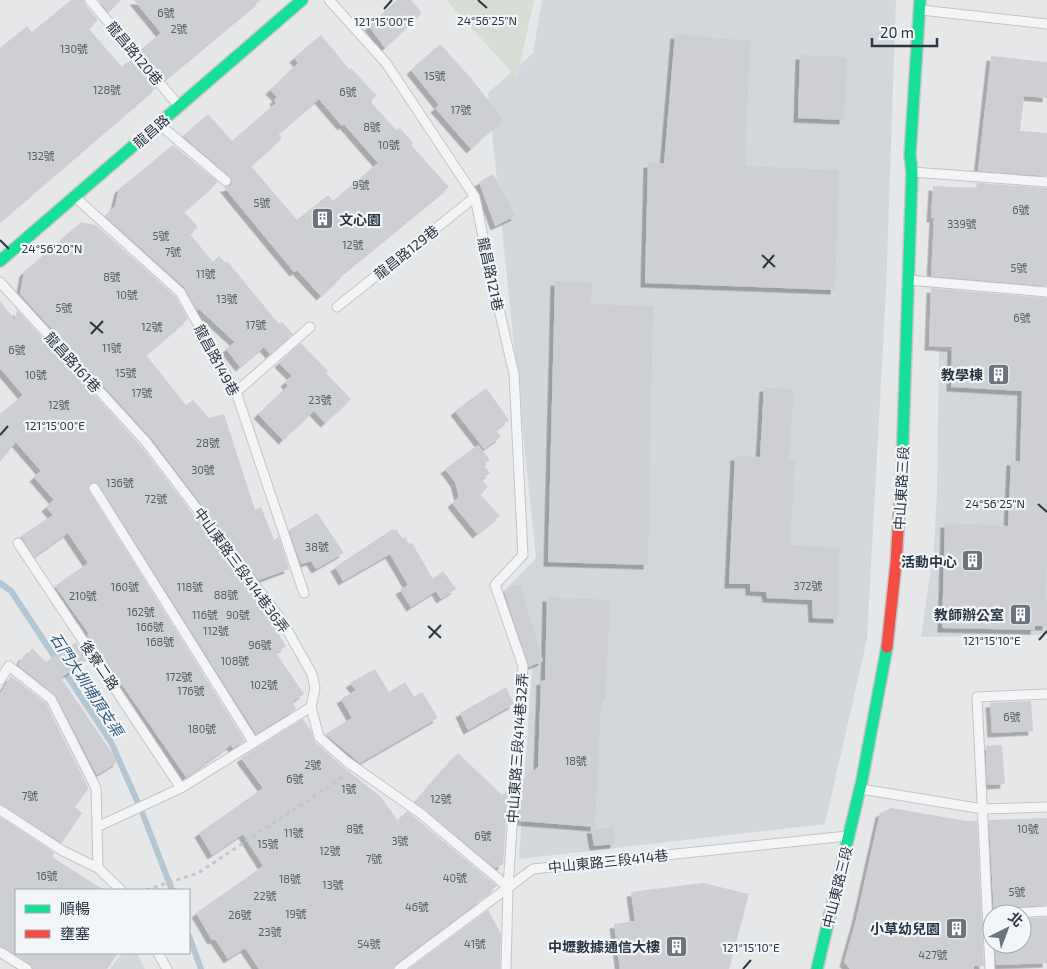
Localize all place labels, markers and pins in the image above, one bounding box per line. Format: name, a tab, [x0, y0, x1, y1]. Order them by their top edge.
building icon: 文心園	[311, 207, 335, 231]
place label: 文心園	[339, 211, 381, 228]
building icon: 教學棟	[987, 362, 1011, 386]
place label: 教學棟	[941, 366, 983, 383]
building icon: 活動中心	[961, 549, 985, 573]
place label: 活動中心	[901, 553, 957, 570]
building icon: 教師辦公室	[1008, 602, 1032, 626]
place label: 教師辦公室	[934, 606, 1004, 623]
building icon: 小草幼兒園	[944, 916, 968, 940]
place label: 小草幼兒園	[870, 920, 940, 937]
building icon: 中壢數據通信大樓	[664, 934, 688, 958]
place label: 中壢數據通信大樓	[548, 938, 660, 955]

